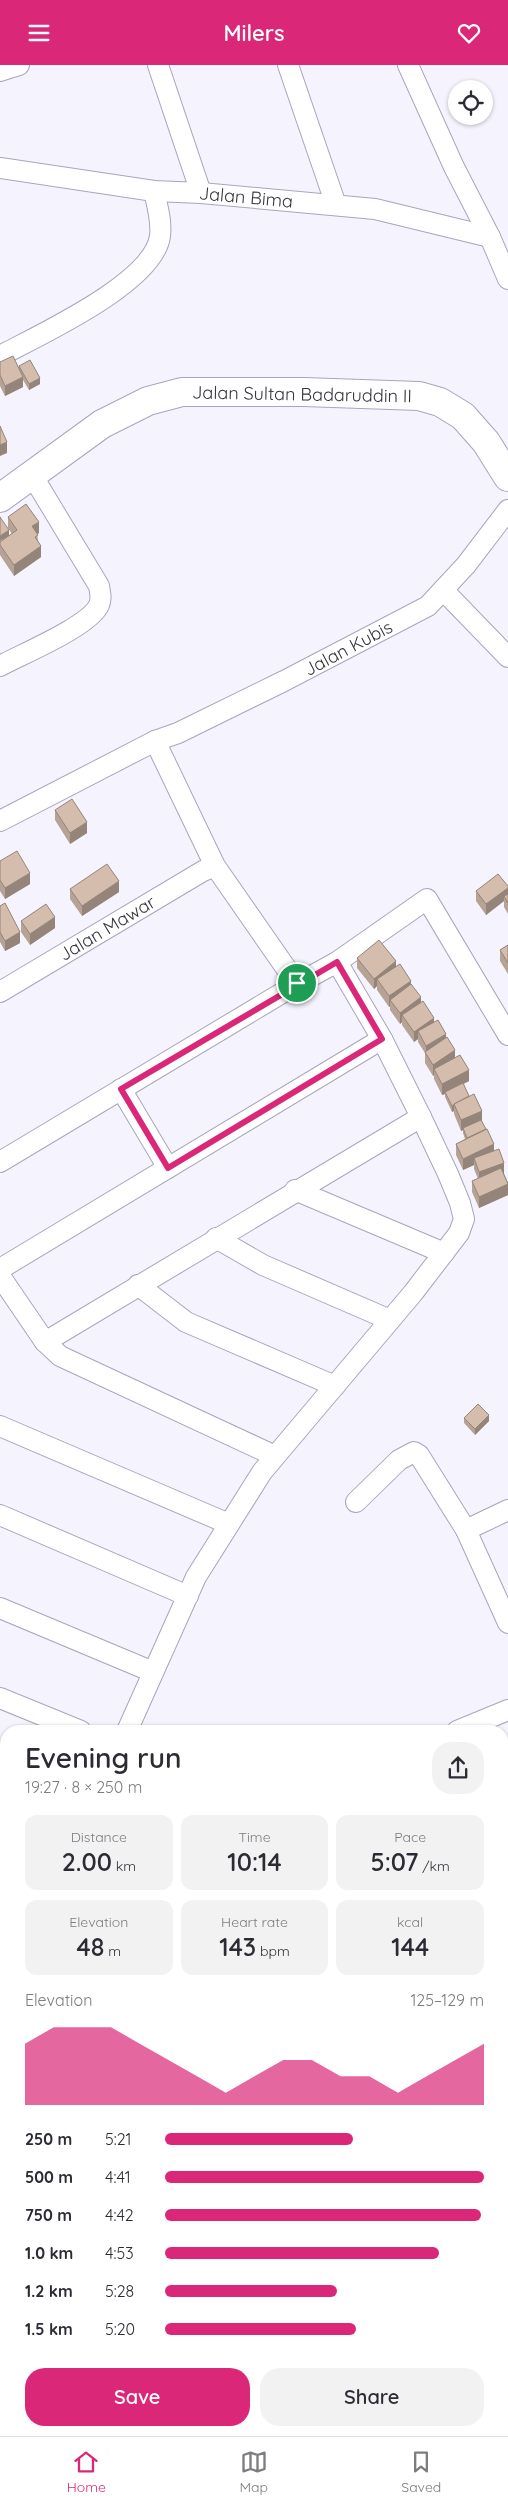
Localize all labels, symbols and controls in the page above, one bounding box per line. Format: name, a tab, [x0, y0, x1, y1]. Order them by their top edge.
icon: menu	[25, 19, 53, 47]
text: Milers	[223, 19, 285, 47]
icon: heart	[455, 19, 483, 47]
map controls	[448, 80, 493, 125]
button: locate	[448, 80, 493, 125]
street label: Jalan Bima	[198, 181, 294, 213]
street label: Jalan Sultan Badaruddin II	[192, 381, 412, 407]
street label: Jalan Kubis	[300, 615, 396, 681]
street label: Jalan Mawar	[54, 890, 160, 966]
pin	[276, 962, 318, 1004]
icon: arrive	[283, 969, 311, 997]
text: Evening run	[25, 1740, 182, 1775]
button: share	[432, 1742, 484, 1794]
text: 19:27 · 8 × 250 m	[25, 1777, 142, 1797]
text: Distance	[71, 1828, 127, 1846]
text: Time	[238, 1828, 271, 1846]
text: Pace	[394, 1828, 426, 1846]
text: 2.00	[62, 1846, 112, 1877]
text: 10:14	[227, 1846, 282, 1877]
text: 5:07	[371, 1846, 418, 1877]
text: km	[112, 1857, 136, 1875]
text: /km	[418, 1857, 450, 1875]
text: Elevation	[69, 1913, 128, 1931]
text: Heart rate	[221, 1913, 288, 1931]
text: kcal	[397, 1913, 423, 1931]
text: 48	[77, 1931, 104, 1962]
text: 143	[219, 1931, 256, 1962]
text: 144	[391, 1931, 429, 1962]
text: m	[104, 1942, 121, 1960]
text: bpm	[256, 1942, 290, 1960]
text: Elevation	[25, 1990, 92, 2010]
text: 125–129 m	[410, 1990, 484, 2010]
text: 250 m	[25, 2129, 72, 2149]
text: 5:21	[105, 2129, 132, 2149]
text: 500 m	[25, 2167, 73, 2187]
text: 4:41	[105, 2167, 131, 2187]
text: 750 m	[25, 2205, 72, 2225]
text: 4:42	[105, 2205, 134, 2225]
text: 1.0 km	[25, 2243, 73, 2263]
text: 4:53	[105, 2243, 134, 2263]
text: 1.2 km	[25, 2281, 73, 2301]
text: 5:28	[105, 2281, 134, 2301]
text: 1.5 km	[25, 2319, 73, 2339]
text: 5:20	[105, 2319, 135, 2339]
button: Save	[25, 2368, 250, 2426]
button: Share	[260, 2368, 484, 2426]
tab: Home	[67, 2448, 106, 2496]
tab: Map	[239, 2448, 268, 2496]
tab: Saved	[401, 2448, 441, 2496]

